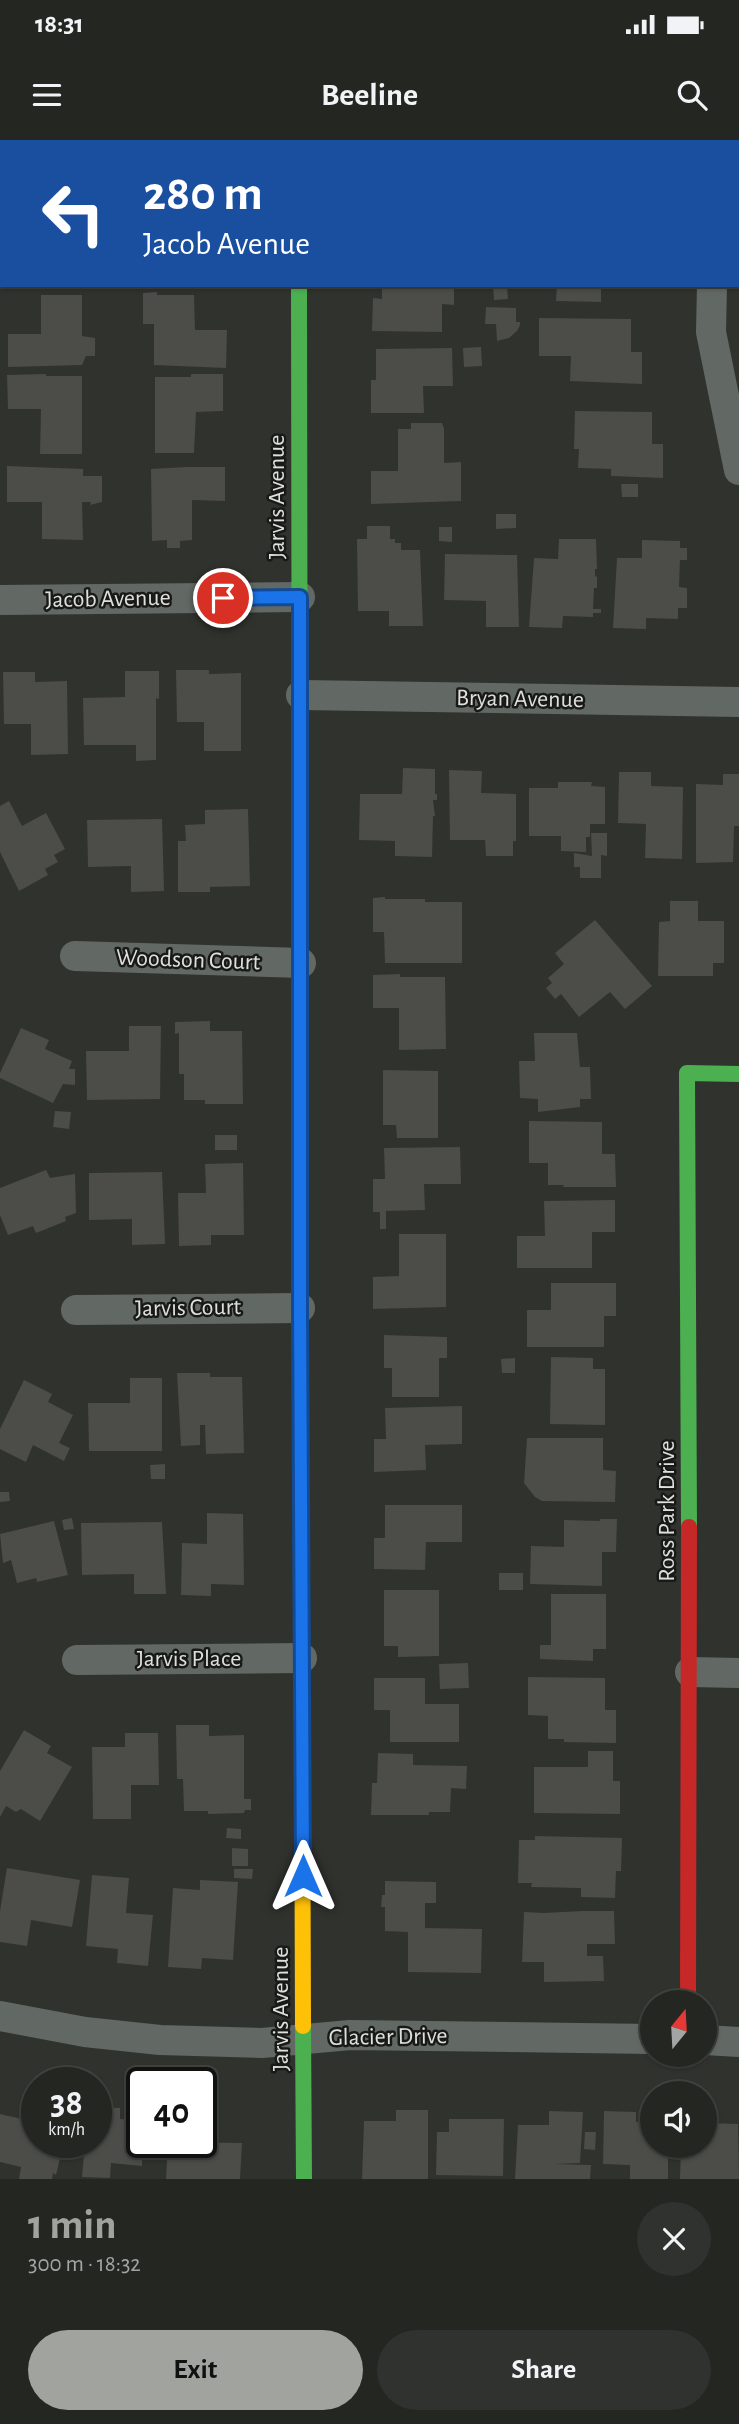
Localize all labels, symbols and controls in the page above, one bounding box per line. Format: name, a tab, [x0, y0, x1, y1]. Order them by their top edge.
text: 18:31	[35, 11, 84, 37]
icon: menu	[28, 76, 66, 114]
icon: search	[673, 76, 711, 114]
text: Beeline	[321, 79, 418, 111]
icon: left	[28, 168, 119, 259]
text: 280 m	[143, 170, 263, 219]
text: Jacob Avenue	[143, 228, 310, 260]
street label: Jarvis Avenue	[265, 435, 289, 559]
pin	[193, 568, 253, 628]
icon: arrive	[204, 579, 242, 617]
street label: Jacob Avenue	[45, 586, 171, 612]
street label: Bryan Avenue	[456, 686, 584, 712]
street label: Woodson Court	[115, 945, 261, 975]
street label: Jarvis Court	[135, 1295, 241, 1321]
street label: Ross Park Drive	[655, 1440, 679, 1582]
street label: Jarvis Place	[137, 1647, 241, 1671]
position arrow	[266, 1839, 340, 1913]
street label: Jarvis Avenue	[269, 1947, 293, 2071]
north arrow	[640, 1990, 718, 2067]
map controls	[640, 1990, 717, 2158]
street label: Glacier Drive	[328, 2024, 448, 2050]
speed limit sign: 40	[126, 2067, 217, 2158]
button: sound	[640, 2081, 717, 2158]
text: 38	[50, 2086, 83, 2121]
text: km/h	[48, 2121, 85, 2139]
button: close	[637, 2202, 711, 2276]
text: 1 min	[28, 2204, 117, 2246]
text: 300 m · 18:32	[28, 2253, 141, 2276]
button: Exit	[28, 2330, 363, 2410]
button: Share	[377, 2330, 711, 2410]

